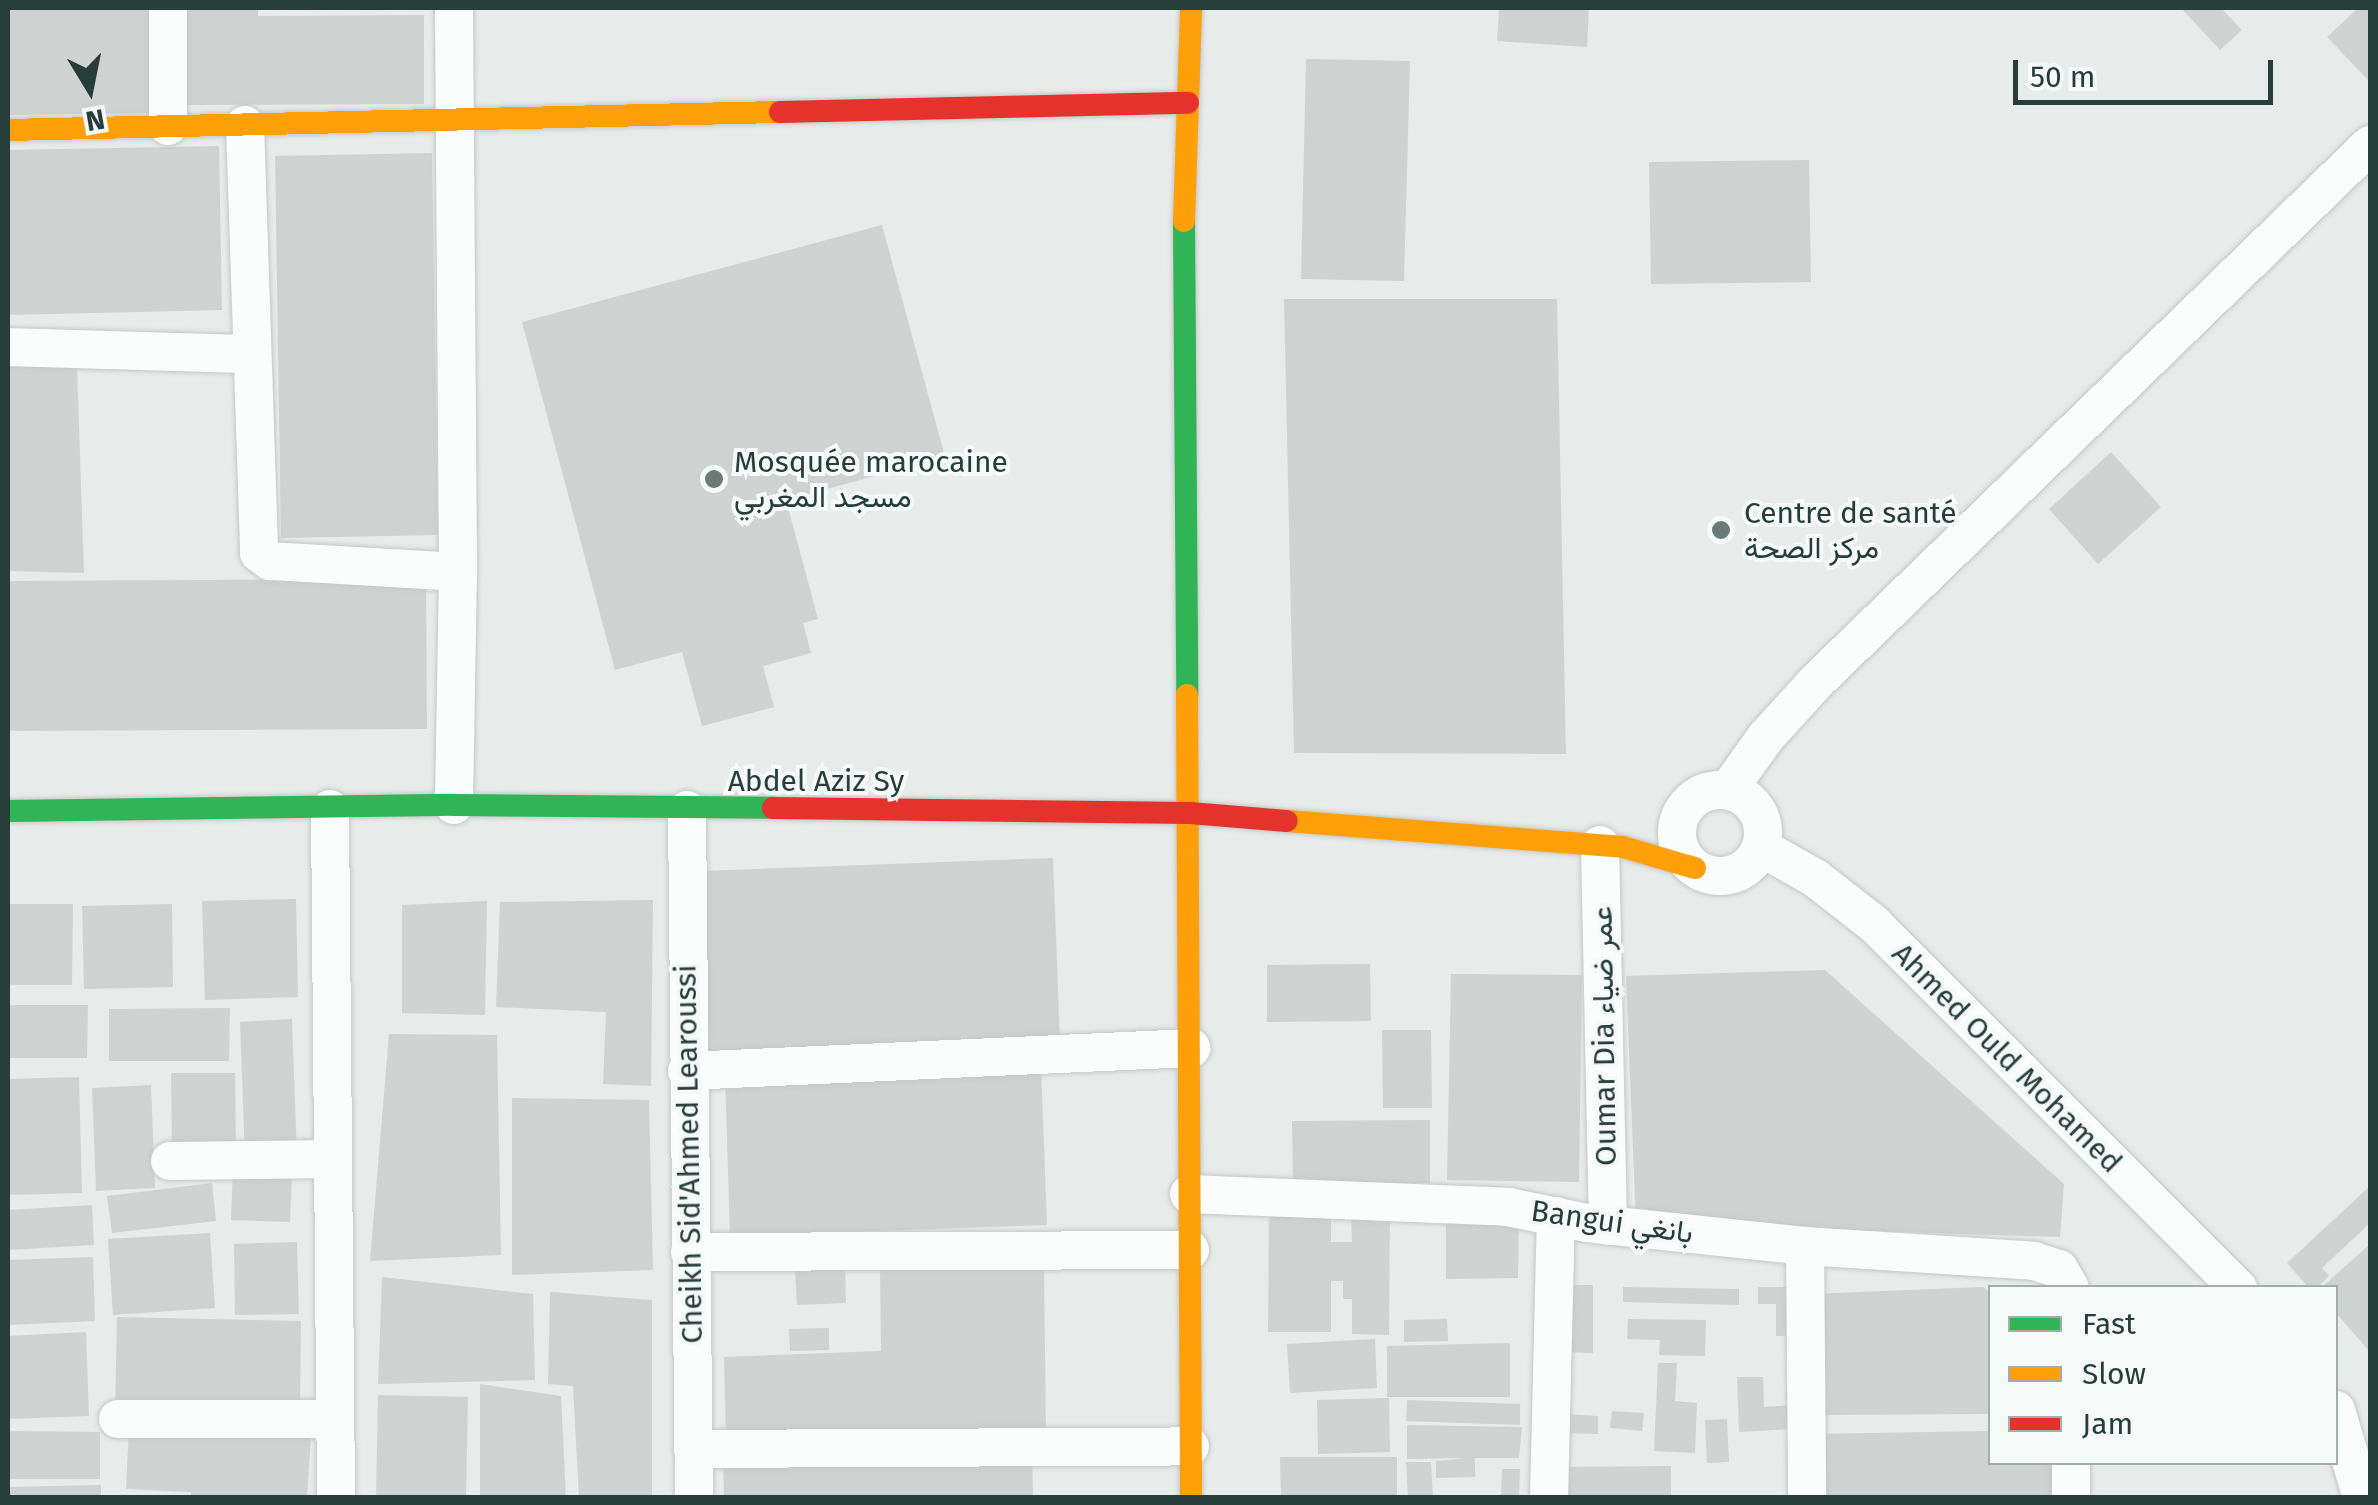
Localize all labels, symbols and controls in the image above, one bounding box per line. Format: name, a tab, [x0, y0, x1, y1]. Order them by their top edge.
north arrow	[40, 40, 140, 140]
scale bar	[2018, 40, 2278, 102]
text: 50 m	[2030, 59, 2095, 95]
text: N	[83, 102, 107, 138]
place label: Mosquée marocaine مسجد المغربي	[734, 444, 1008, 514]
marker: Mosquée marocaine مسجد المغربي	[703, 468, 725, 490]
place label: Centre de santé مركز الصحة	[1744, 495, 1957, 566]
marker: Centre de santé مركز الصحة	[1708, 517, 1734, 543]
street label: Abdel Aziz Sy	[728, 763, 904, 799]
street label: Oumar Dia عمر ضياء	[1584, 906, 1624, 1166]
street label: Ahmed Ould Mohamed	[1885, 936, 2129, 1180]
street label: Cheikh Sid'Ahmed Learoussi	[668, 964, 710, 1344]
street label: Bangui بانغي	[1529, 1193, 1695, 1251]
legend	[1988, 1285, 2338, 1465]
text: Fast	[2082, 1306, 2136, 1342]
text: Slow	[2082, 1356, 2146, 1392]
text: Jam	[2082, 1406, 2133, 1442]

